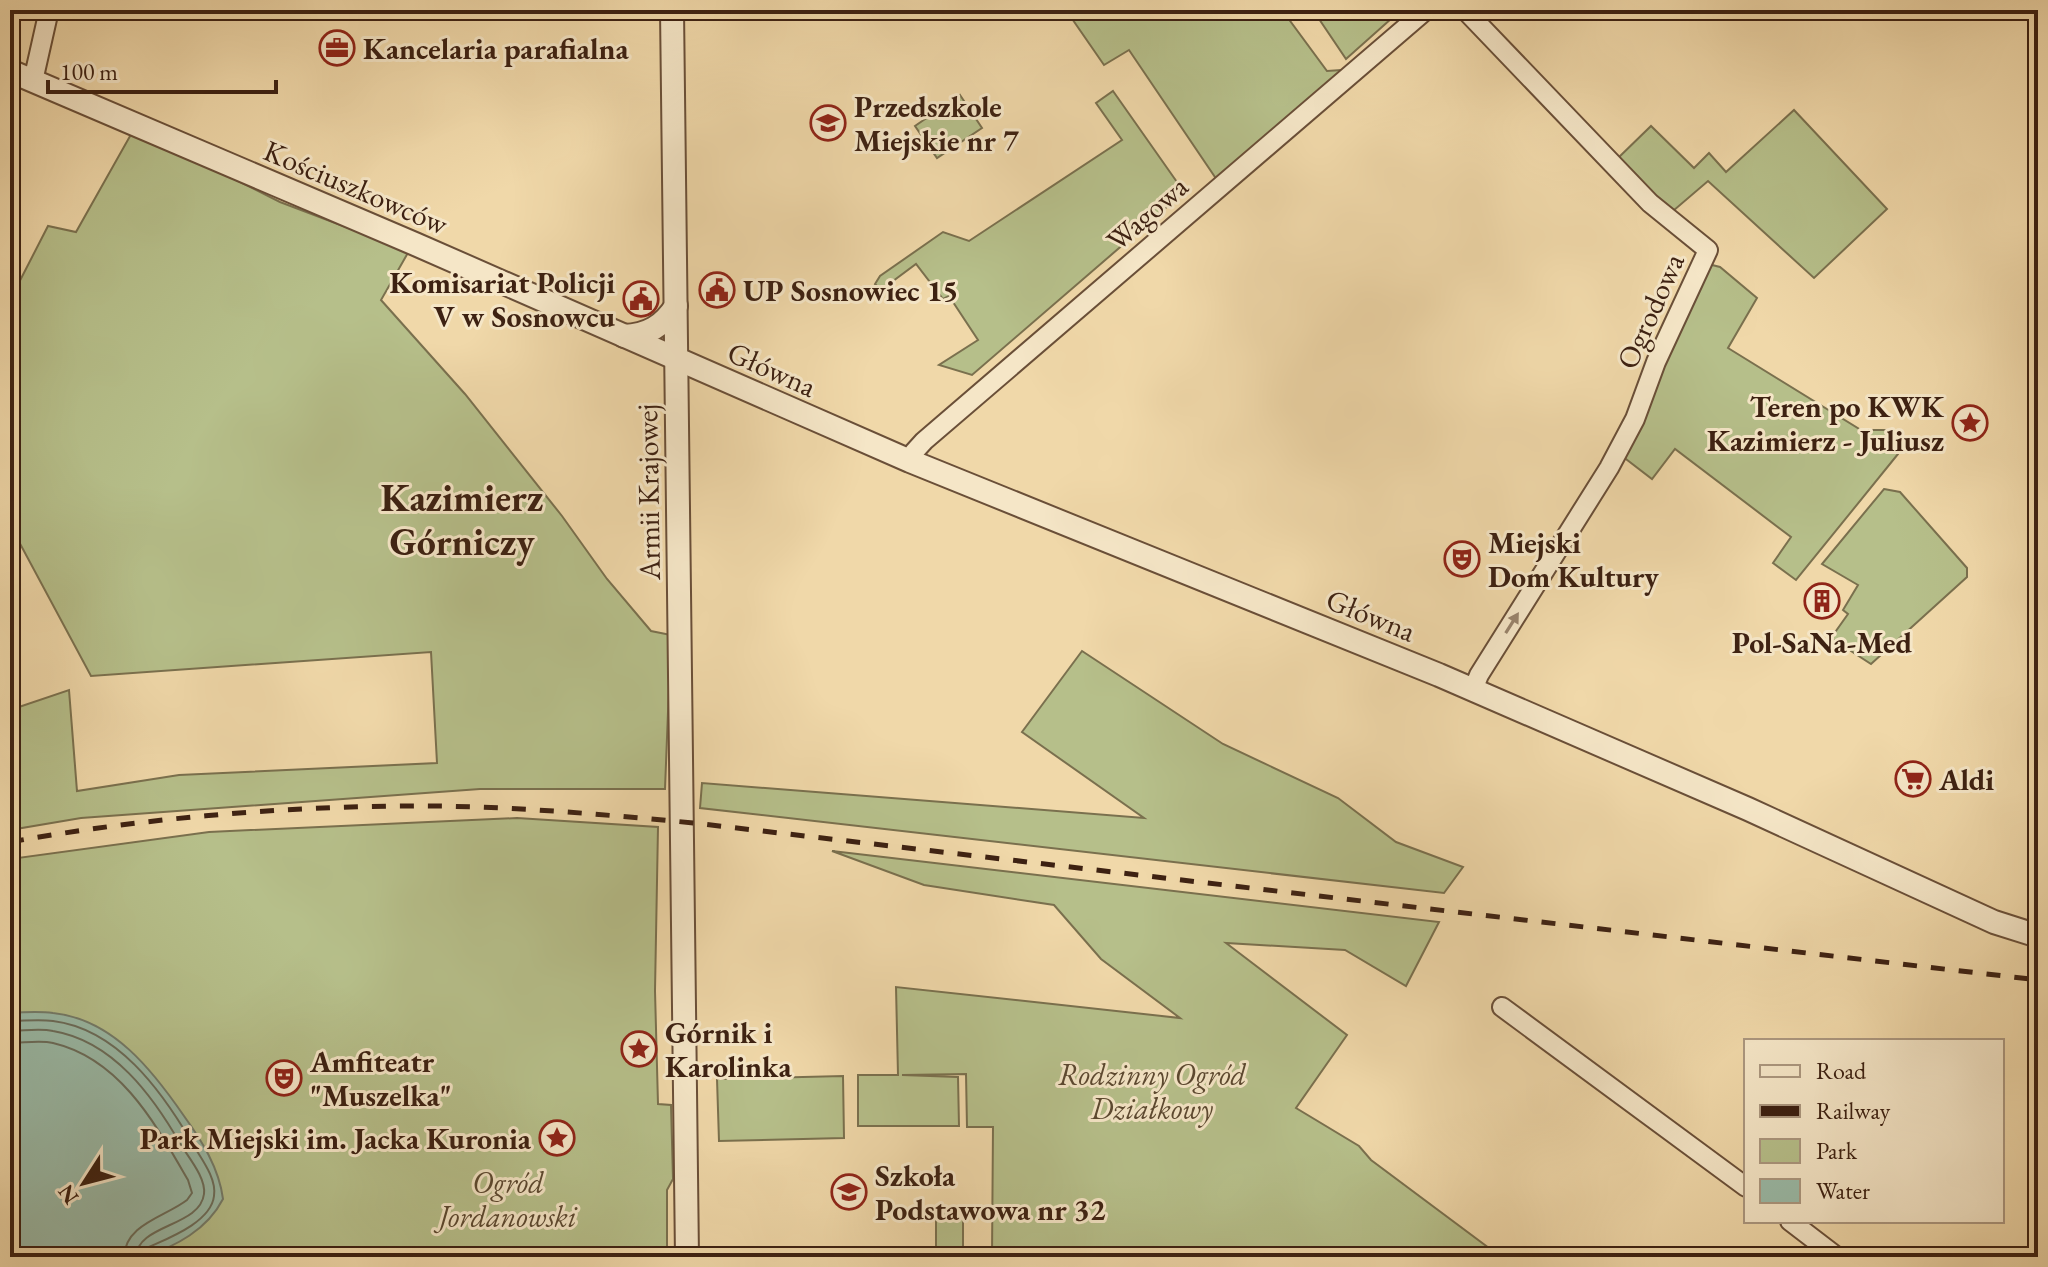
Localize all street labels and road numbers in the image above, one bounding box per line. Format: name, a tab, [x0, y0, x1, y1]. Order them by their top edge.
street label: Kościuszkowców	[258, 131, 454, 243]
street label: Wagowa	[1098, 167, 1196, 259]
street label: Ogrodowa	[1607, 247, 1693, 375]
street label: Główna	[722, 332, 822, 406]
street label: Armii Krajowej	[627, 403, 669, 582]
street label: Główna	[1321, 579, 1421, 651]

